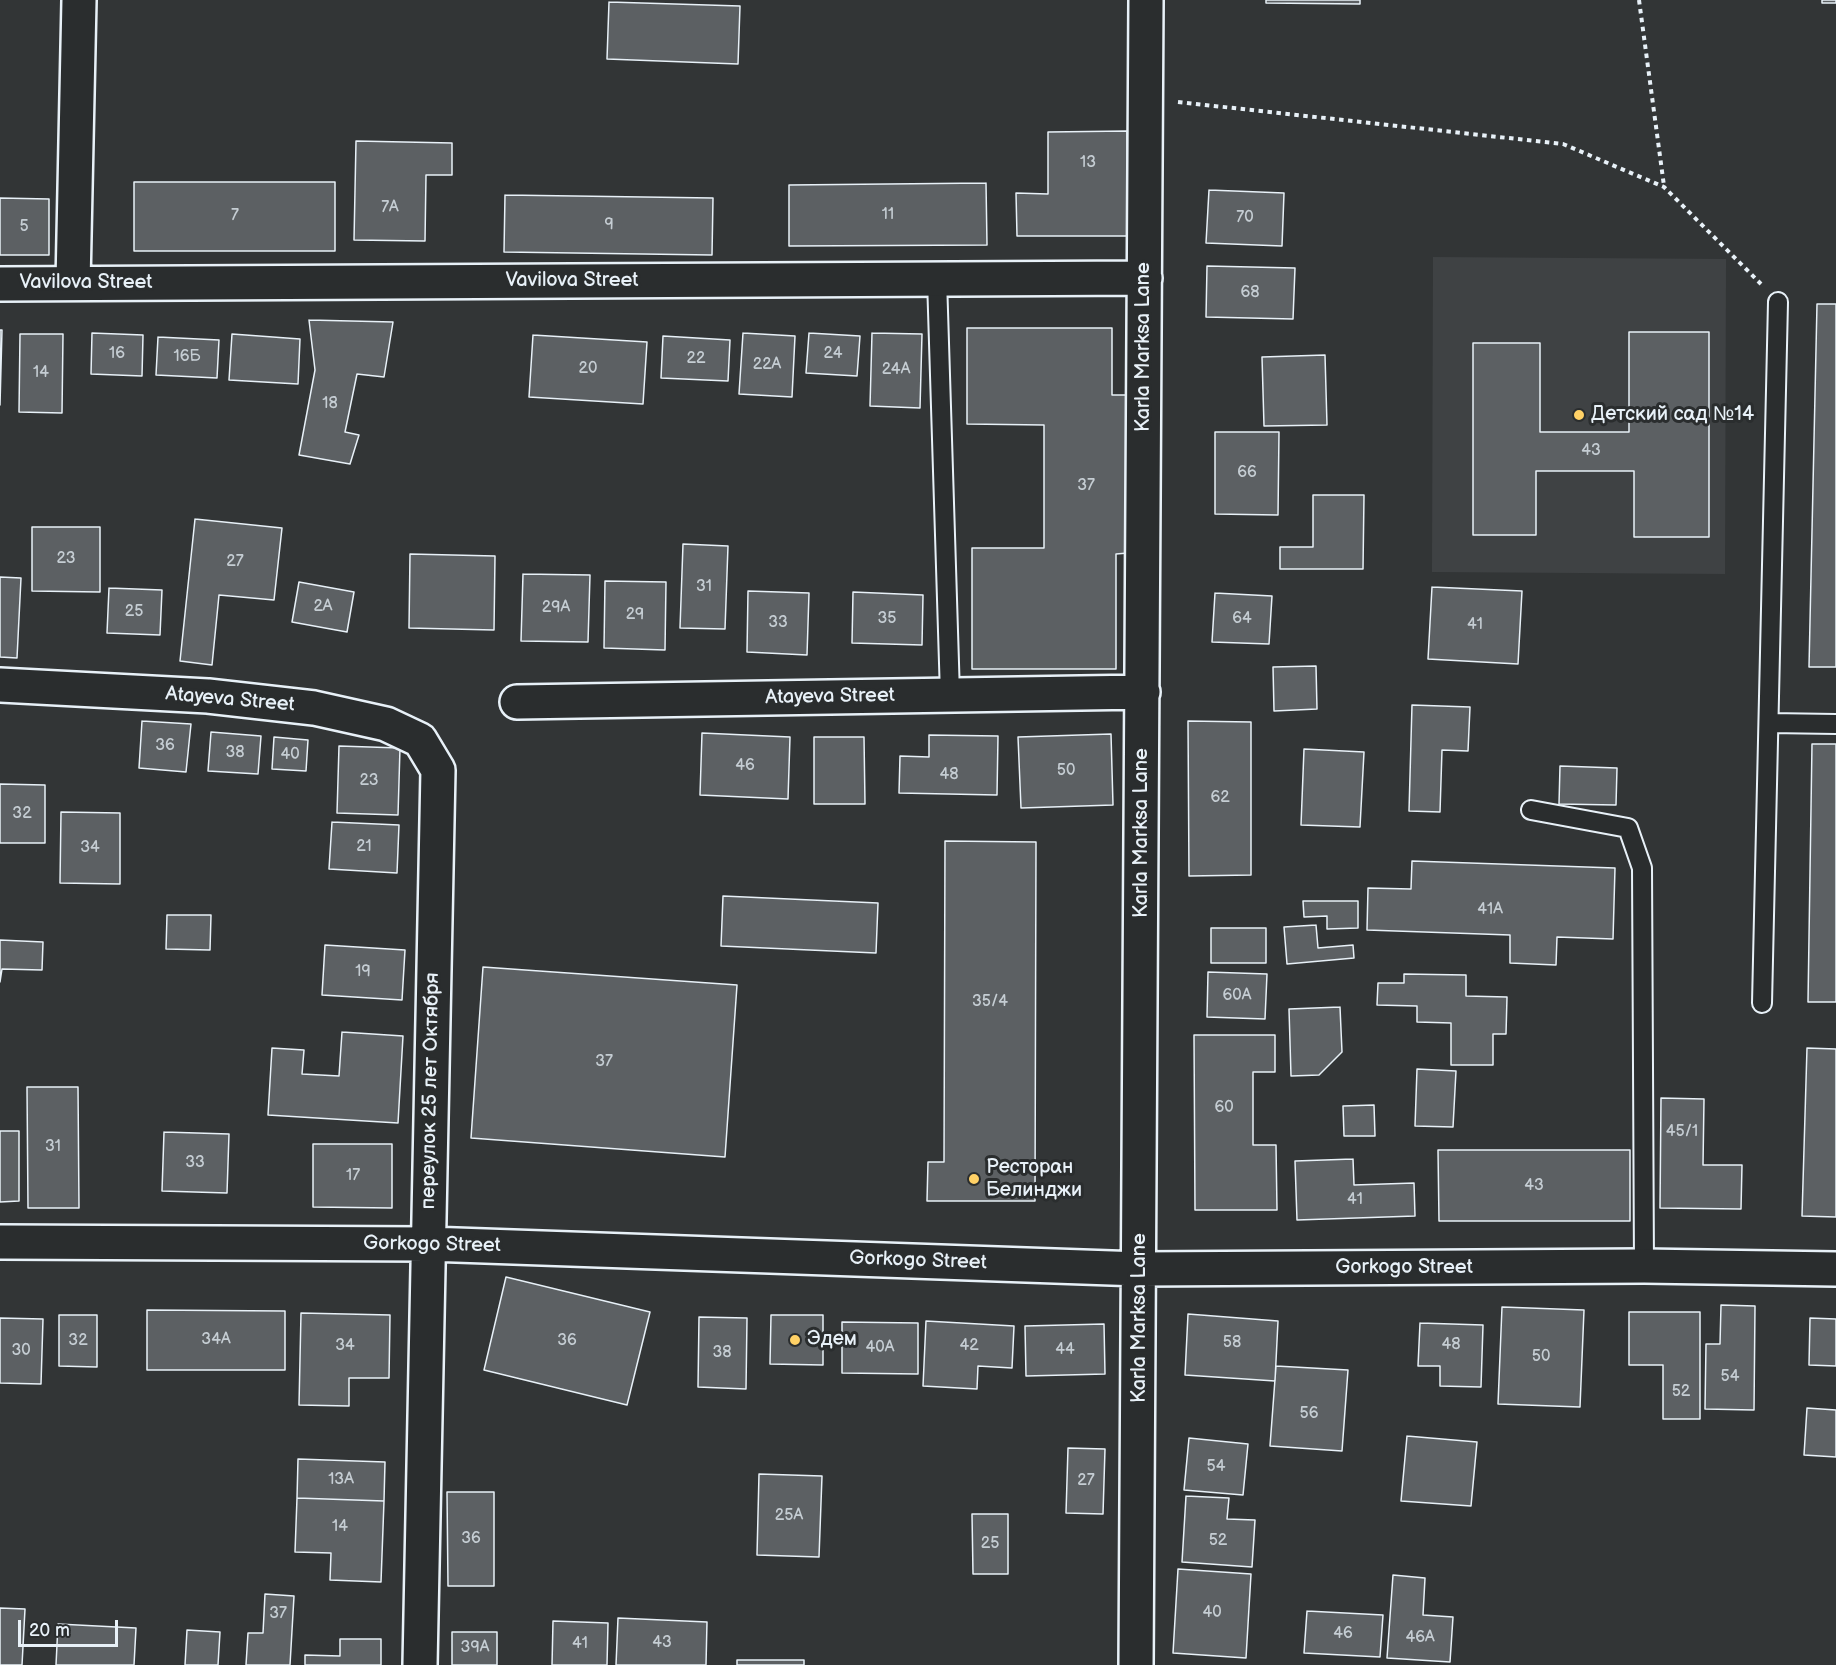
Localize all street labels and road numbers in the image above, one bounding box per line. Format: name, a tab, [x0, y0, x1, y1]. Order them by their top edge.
street label: Karla Marksa Lane	[1132, 262, 1156, 432]
street label: Vavilova Street	[506, 269, 638, 293]
street label: Vavilova Street	[20, 271, 152, 295]
street label: Atayeva Street	[164, 682, 296, 718]
street label: Atayeva Street	[765, 684, 895, 710]
street label: Karla Marksa Lane	[1130, 748, 1154, 918]
street label: переулок 25 лет Октября	[417, 972, 445, 1210]
street label: Gorkogo Street	[363, 1232, 501, 1258]
street label: Karla Marksa Lane	[1128, 1233, 1152, 1403]
street label: Gorkogo Street	[849, 1247, 987, 1275]
street label: Gorkogo Street	[1335, 1256, 1473, 1280]

